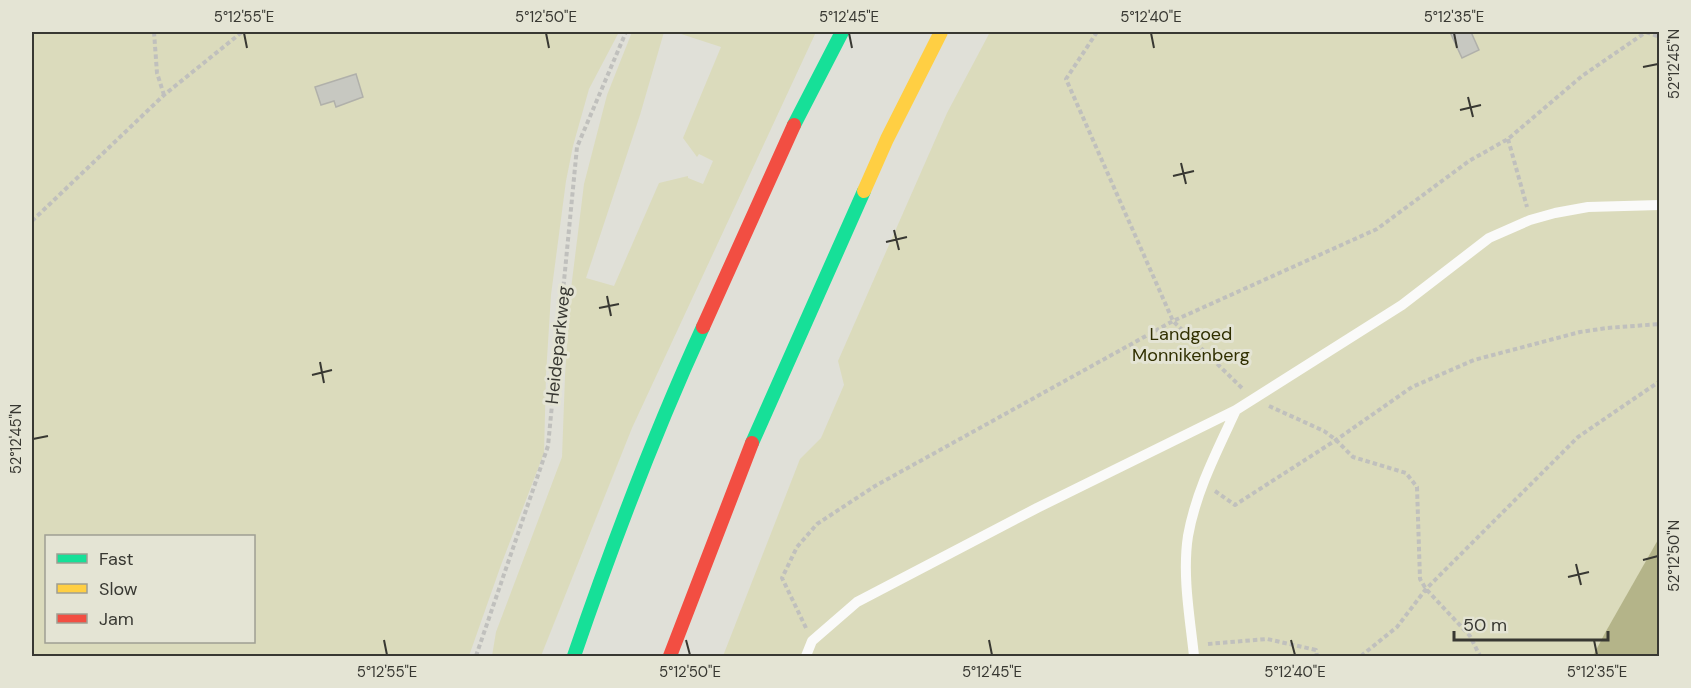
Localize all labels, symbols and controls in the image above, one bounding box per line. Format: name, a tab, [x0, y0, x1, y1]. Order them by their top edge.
text: 5°12'55"E	[214, 7, 274, 27]
text: 5°12'50"E	[515, 7, 577, 27]
text: 5°12'45"E	[819, 7, 879, 27]
text: 5°12'40"E	[1120, 7, 1182, 27]
text: 5°12'35"E	[1424, 7, 1484, 27]
text: 52°12'45"N	[1664, 29, 1684, 99]
street label: Heideparkweg	[540, 285, 576, 405]
park label: Landgoed Monnikenberg	[1132, 322, 1250, 367]
text: 52°12'45"N	[6, 404, 26, 474]
text: 52°12'50"N	[1664, 520, 1684, 592]
legend	[45, 535, 255, 643]
text: Fast	[99, 547, 134, 571]
text: Slow	[99, 577, 138, 601]
scale bar	[1454, 604, 1608, 642]
text: Jam	[99, 607, 134, 631]
text: 50 m	[1463, 613, 1507, 637]
text: 5°12'55"E	[357, 662, 417, 682]
text: 5°12'50"E	[659, 662, 721, 682]
text: 5°12'45"E	[962, 662, 1022, 682]
text: 5°12'40"E	[1264, 662, 1326, 682]
text: 5°12'35"E	[1567, 662, 1627, 682]

